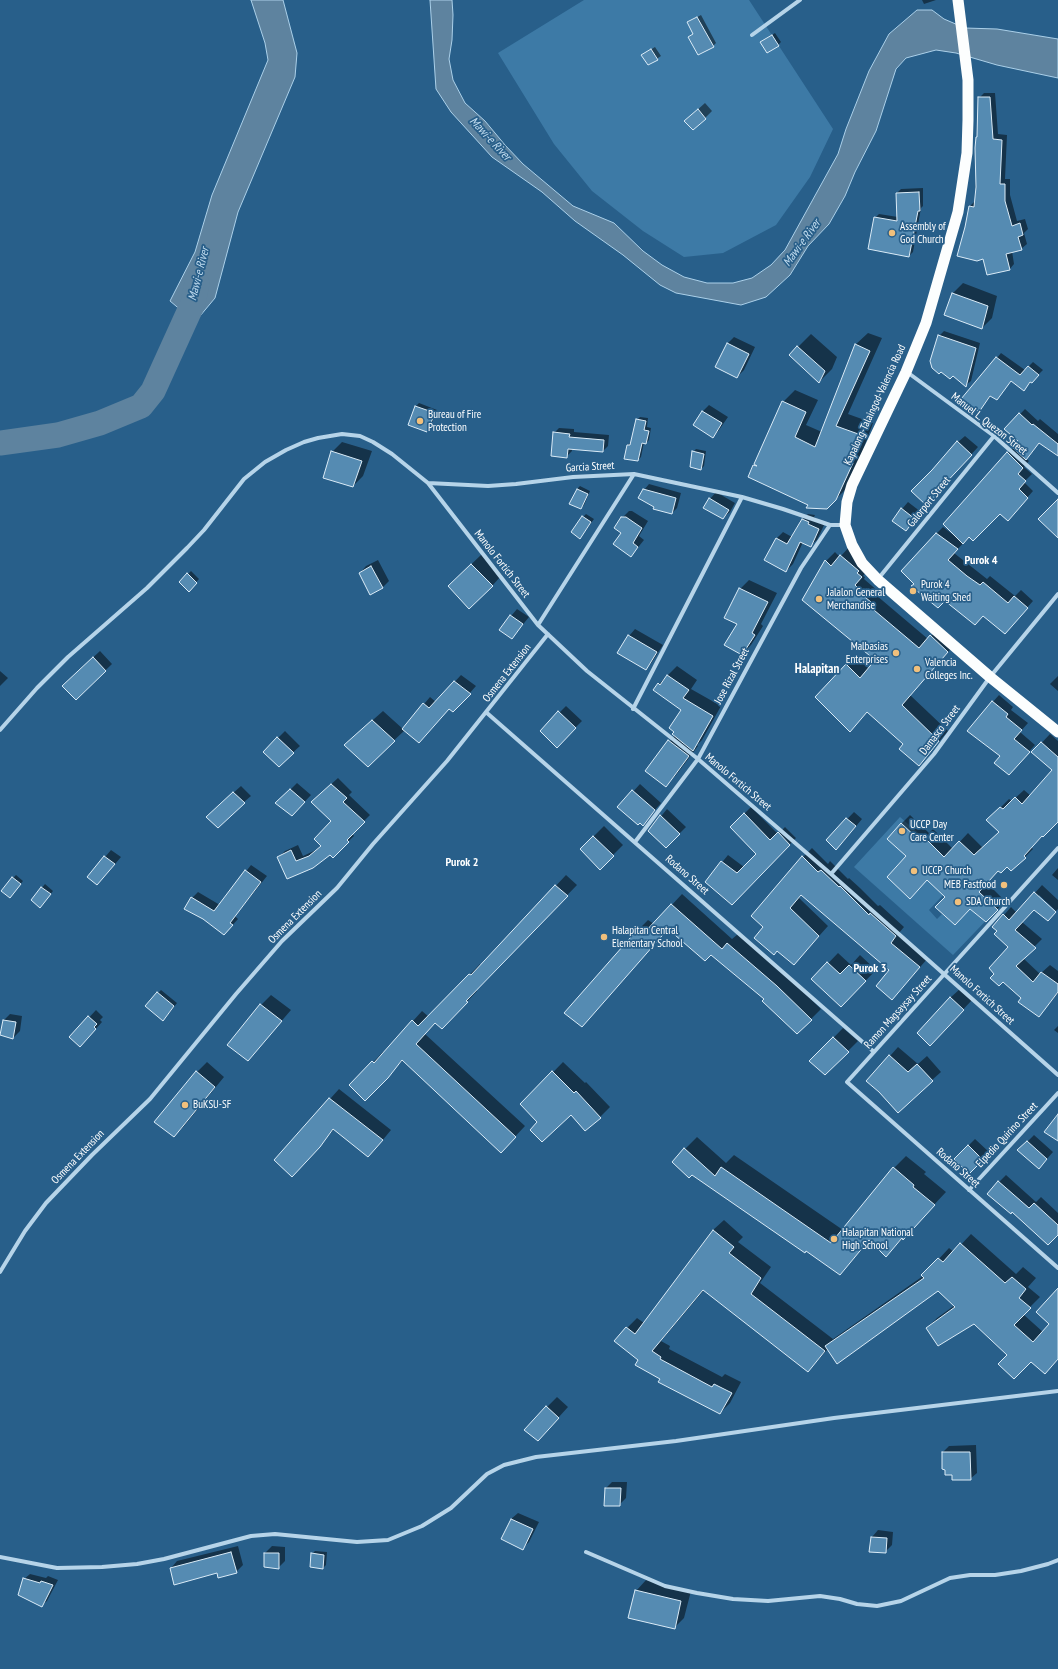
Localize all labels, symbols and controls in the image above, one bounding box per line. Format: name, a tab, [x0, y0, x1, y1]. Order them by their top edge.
water label: Mawi-e River	[466, 114, 514, 164]
water label: Mawi-e River	[780, 217, 824, 269]
place label: Assembly of God Church	[900, 220, 946, 246]
marker: Assembly of God Church	[887, 228, 897, 238]
water label: Mawi-e River	[185, 246, 213, 302]
street label: Kapalong-Talaingod-Valencia Road	[841, 343, 909, 467]
street label: Manuel L. Quezon Street	[948, 390, 1030, 458]
place label: Bureau of Fire Protection	[428, 408, 481, 434]
marker: Bureau of Fire Protection	[415, 416, 425, 426]
street label: Garcia Street	[565, 459, 615, 475]
street label: Galorport Street	[905, 474, 953, 530]
street label: Manolo Fortich Street	[471, 527, 533, 601]
district label: Purok 4	[965, 554, 997, 568]
place label: Purok 4 Waiting Shed	[921, 578, 971, 604]
place label: Jalalon General Merchandise	[827, 586, 885, 612]
marker: Purok 4 Waiting Shed	[908, 586, 918, 596]
marker: Jalalon General Merchandise	[814, 594, 824, 604]
place label: Malbasias Enterprises	[846, 640, 888, 666]
street label: Osmena Extension	[480, 641, 534, 705]
street label: Jose Rizal Street	[712, 646, 752, 706]
marker: Malbasias Enterprises	[891, 648, 901, 658]
place label: Valencia Colleges Inc.	[925, 656, 973, 682]
district label: Halapitan	[795, 661, 839, 677]
marker: Valencia Colleges Inc.	[912, 664, 922, 674]
street label: Damasco Street	[917, 702, 963, 758]
street label: Manolo Fortich Street	[702, 750, 774, 814]
place label: UCCP Day Care Center	[910, 818, 954, 844]
marker: UCCP Day Care Center	[897, 826, 907, 836]
street label: Rodano Street	[663, 852, 711, 898]
district label: Purok 2	[446, 856, 478, 870]
place label: UCCP Church	[922, 864, 971, 878]
marker: UCCP Church	[909, 866, 919, 876]
place label: MEB Fastfood	[944, 878, 996, 892]
marker: MEB Fastfood	[999, 880, 1009, 890]
street label: Osmena Extension	[265, 887, 325, 947]
place label: SDA Church	[966, 895, 1010, 909]
marker: SDA Church	[953, 897, 963, 907]
place label: Halapitan Central Elementary School	[612, 924, 683, 950]
marker: Halapitan Central Elementary School	[599, 932, 609, 942]
district label: Purok 3	[854, 962, 886, 976]
street label: Manolo Fortich Street	[947, 963, 1017, 1027]
street label: Ramon Magsaysay Street	[861, 972, 935, 1052]
place label: BuKSU-SF	[193, 1098, 231, 1112]
marker: BuKSU-SF	[180, 1100, 190, 1110]
street label: Elpedio Quirino Street	[973, 1100, 1041, 1170]
street label: Osmena Extension	[49, 1127, 107, 1187]
street label: Rodano Street	[934, 1145, 982, 1191]
place label: Halapitan National High School	[842, 1226, 913, 1252]
marker: Halapitan National High School	[829, 1234, 839, 1244]

